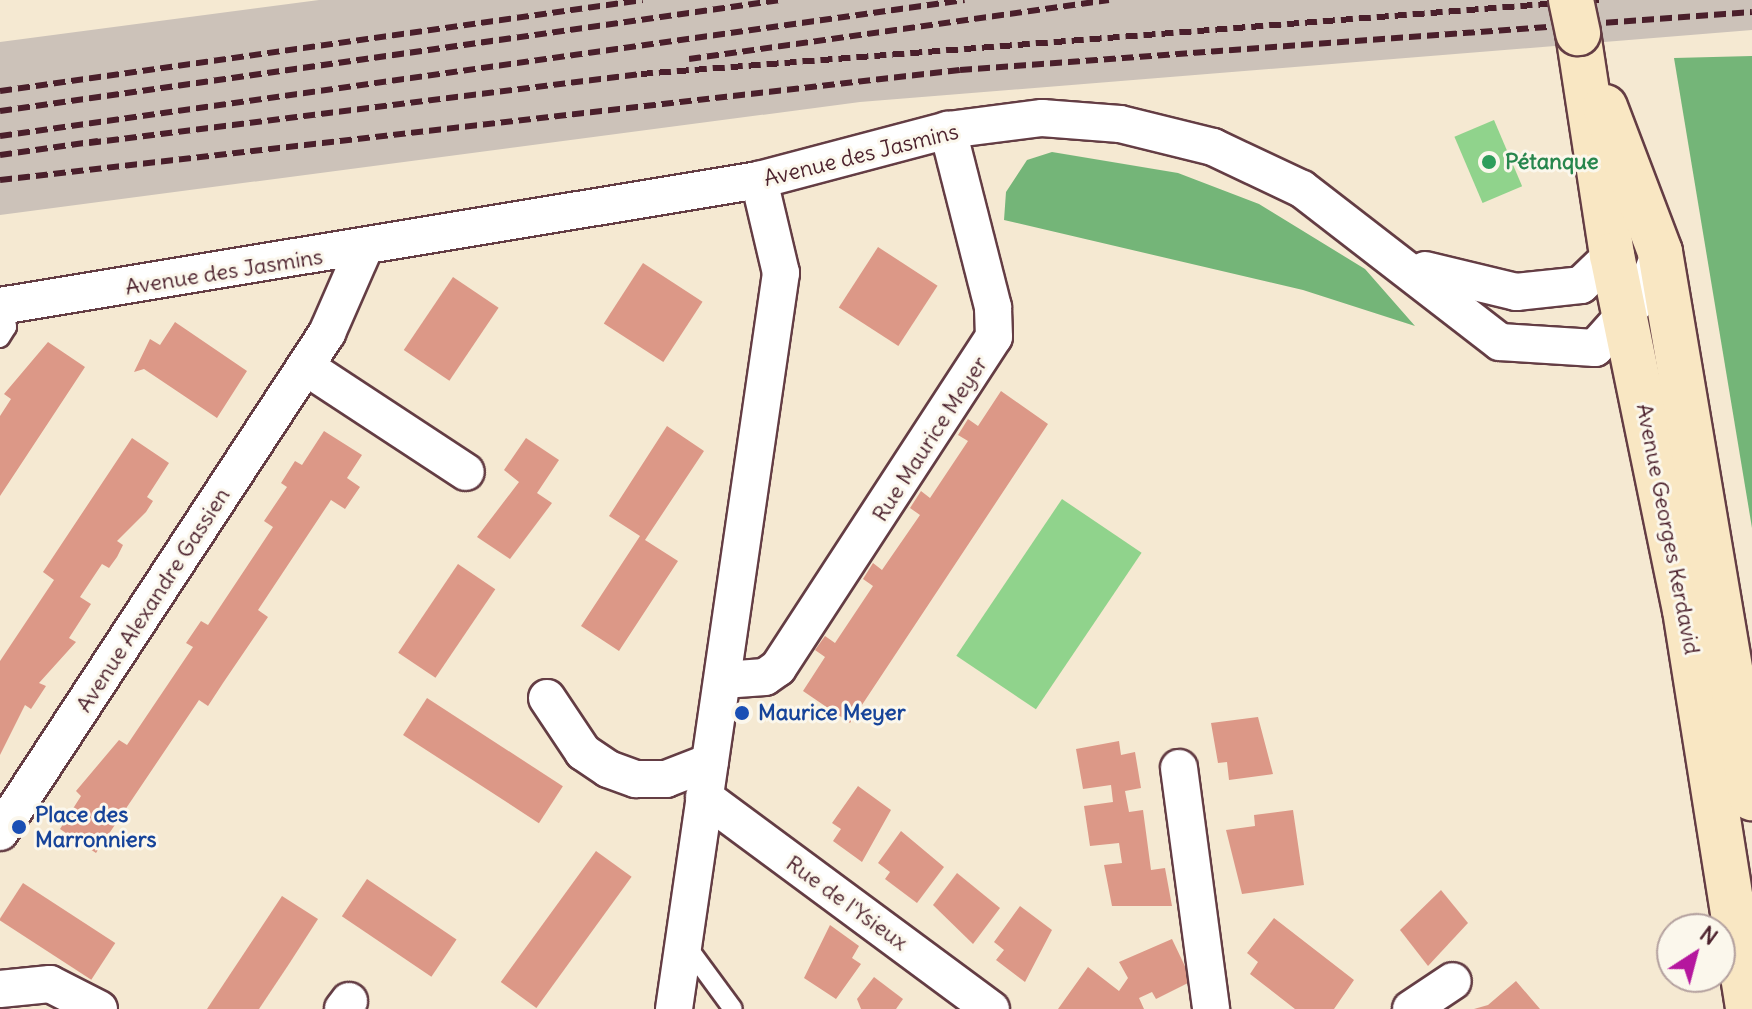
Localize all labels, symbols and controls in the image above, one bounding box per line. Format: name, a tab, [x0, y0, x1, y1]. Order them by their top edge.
street label: Avenue des Jasmins	[761, 118, 961, 192]
place label: Pétanque	[1505, 149, 1599, 175]
marker: Pétanque	[1480, 153, 1498, 171]
street label: Avenue des Jasmins	[123, 243, 325, 301]
street label: Rue Maurice Meyer	[867, 352, 993, 526]
street label: Avenue Georges Kerdavid	[1631, 401, 1705, 657]
street label: Avenue Alexandre Gassien	[71, 483, 235, 717]
place label: Maurice Meyer	[758, 700, 906, 726]
marker: Maurice Meyer	[733, 704, 751, 722]
place label: Place des Marronniers	[35, 801, 157, 852]
marker: Place des Marronniers	[10, 818, 28, 836]
street label: Rue de l'Ysieux	[781, 850, 913, 956]
north arrow	[1656, 913, 1736, 993]
text: N	[1695, 919, 1723, 951]

